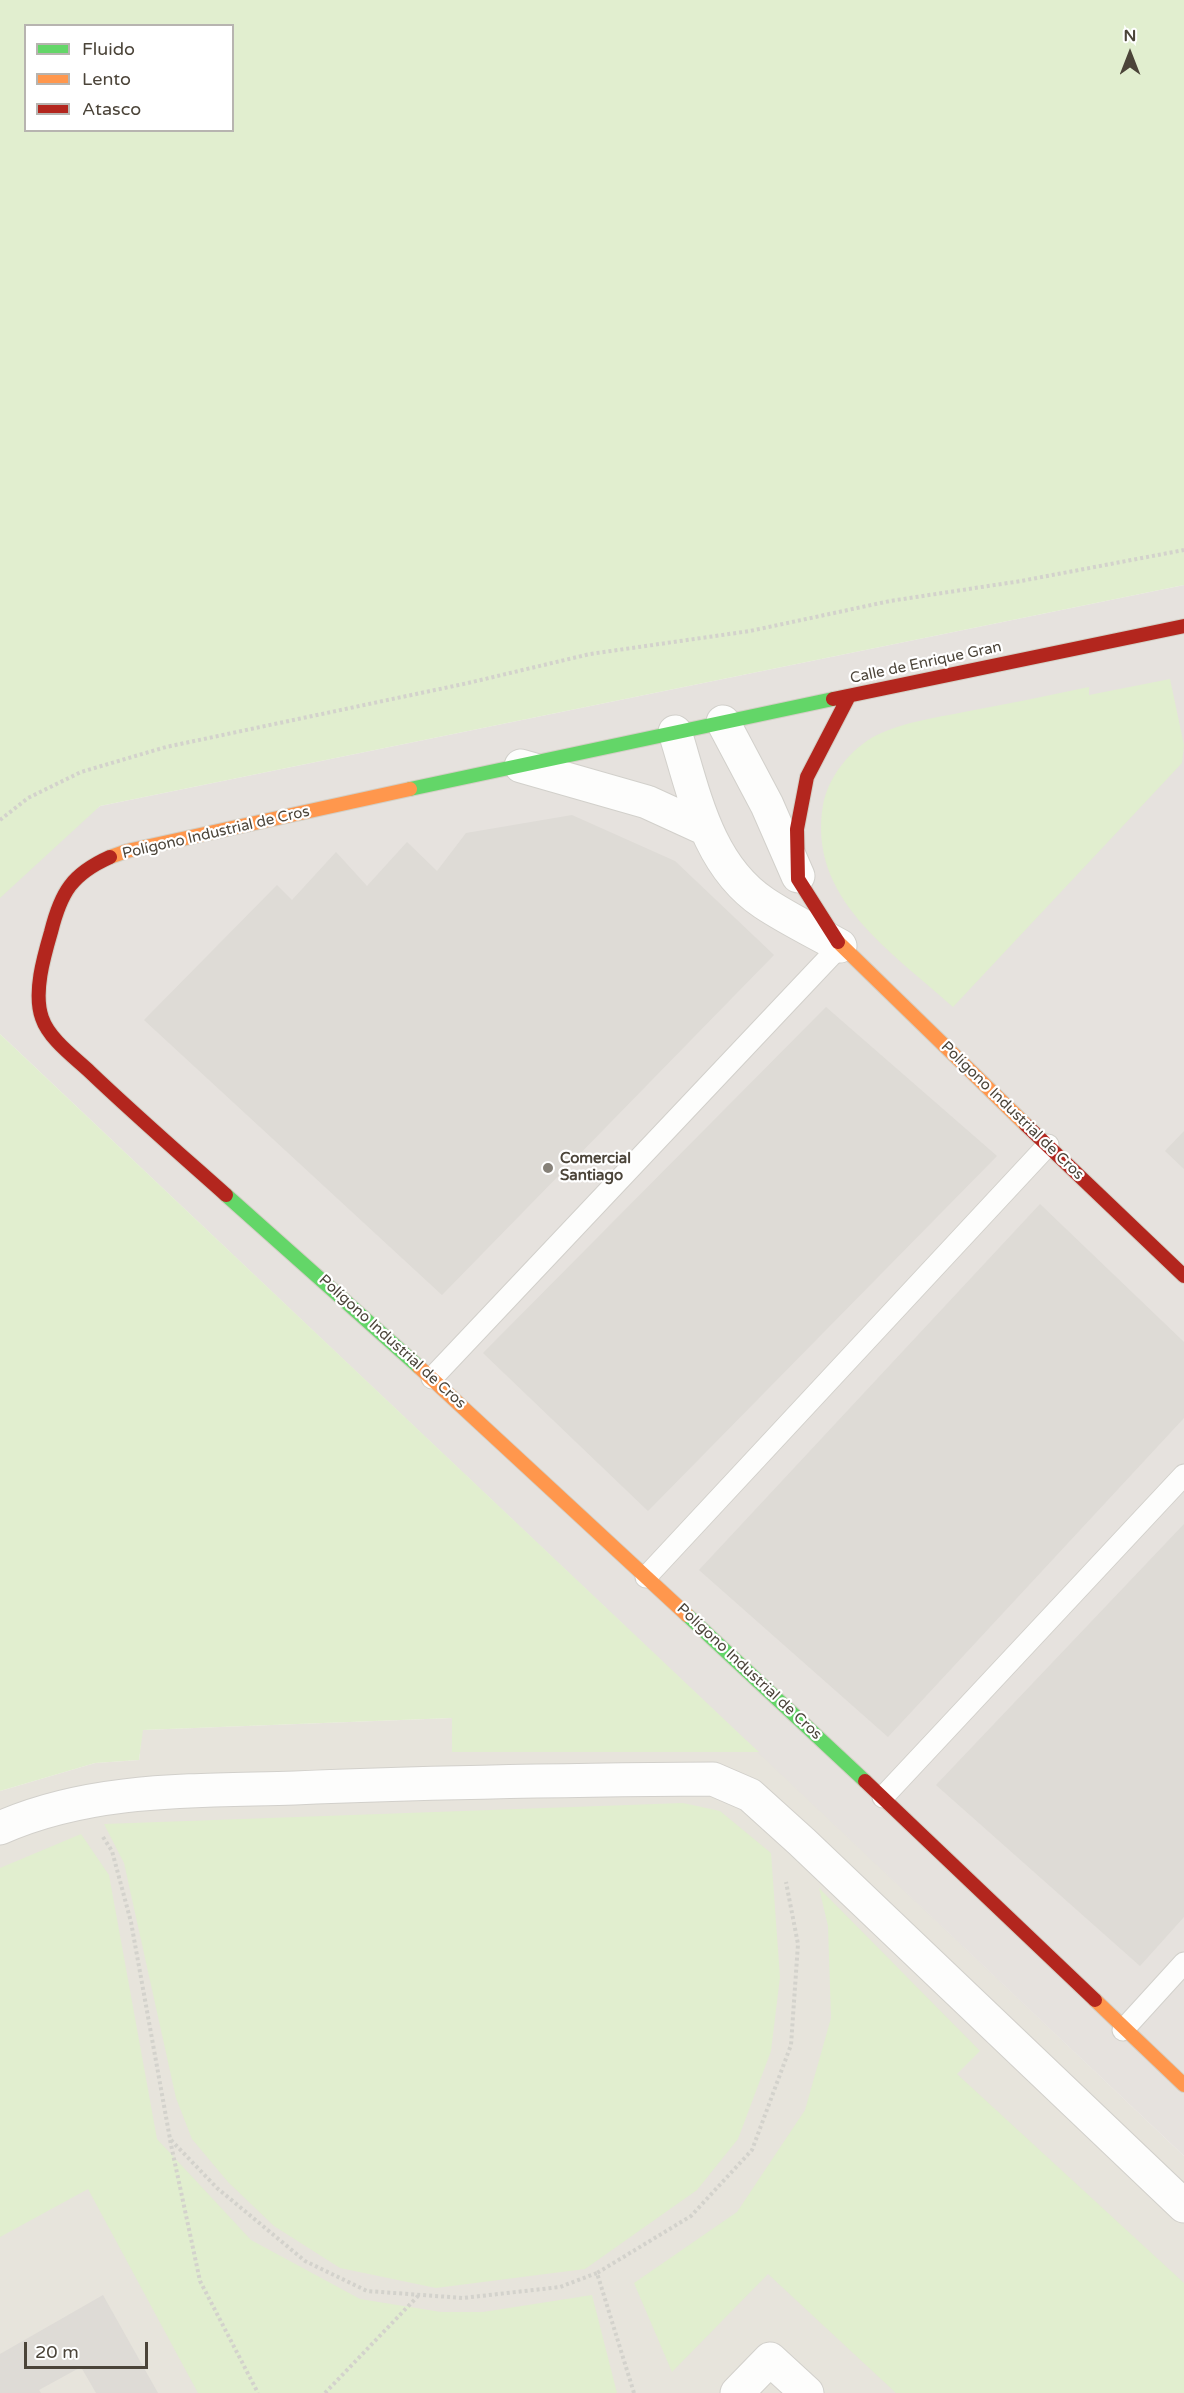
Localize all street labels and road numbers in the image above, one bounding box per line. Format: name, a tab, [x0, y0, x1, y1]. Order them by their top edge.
street label: Calle de Enrique Gran	[849, 638, 1003, 688]
street label: Polígono Industrial de Cros	[121, 803, 311, 863]
street label: Polígono Industrial de Cros	[937, 1038, 1087, 1184]
street label: Polígono Industrial de Cros	[315, 1271, 469, 1413]
street label: Polígono Industrial de Cros	[673, 1600, 825, 1744]

